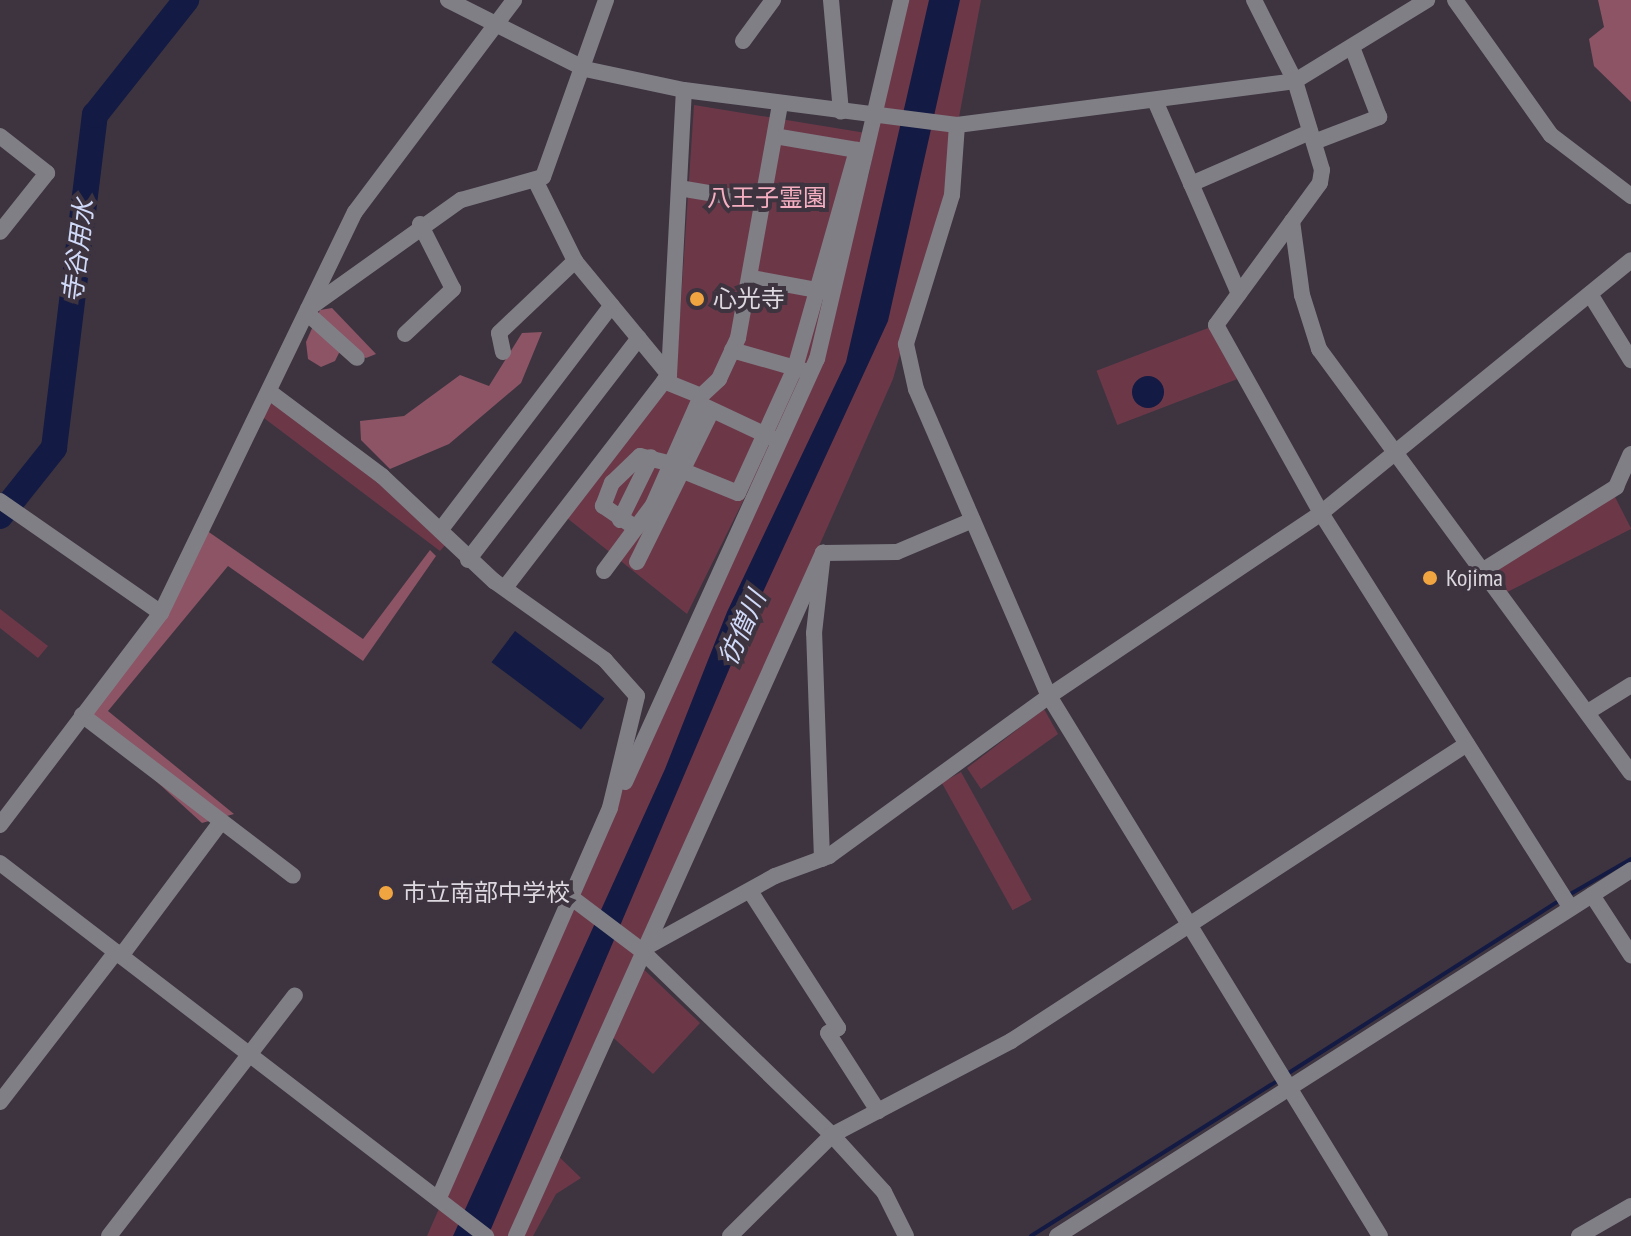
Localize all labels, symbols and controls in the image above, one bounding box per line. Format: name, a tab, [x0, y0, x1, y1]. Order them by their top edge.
park label: 八王子霊園	[707, 184, 827, 212]
water label: 寺谷用水	[56, 197, 100, 305]
place label: 心光寺	[713, 285, 785, 313]
marker: 心光寺	[688, 290, 706, 308]
place label: Kojima	[1446, 564, 1503, 592]
marker: Kojima	[1421, 569, 1439, 587]
water label: 彷僧川	[712, 586, 772, 670]
place label: 市立南部中学校	[402, 879, 570, 907]
marker: 市立南部中学校	[377, 884, 395, 902]

